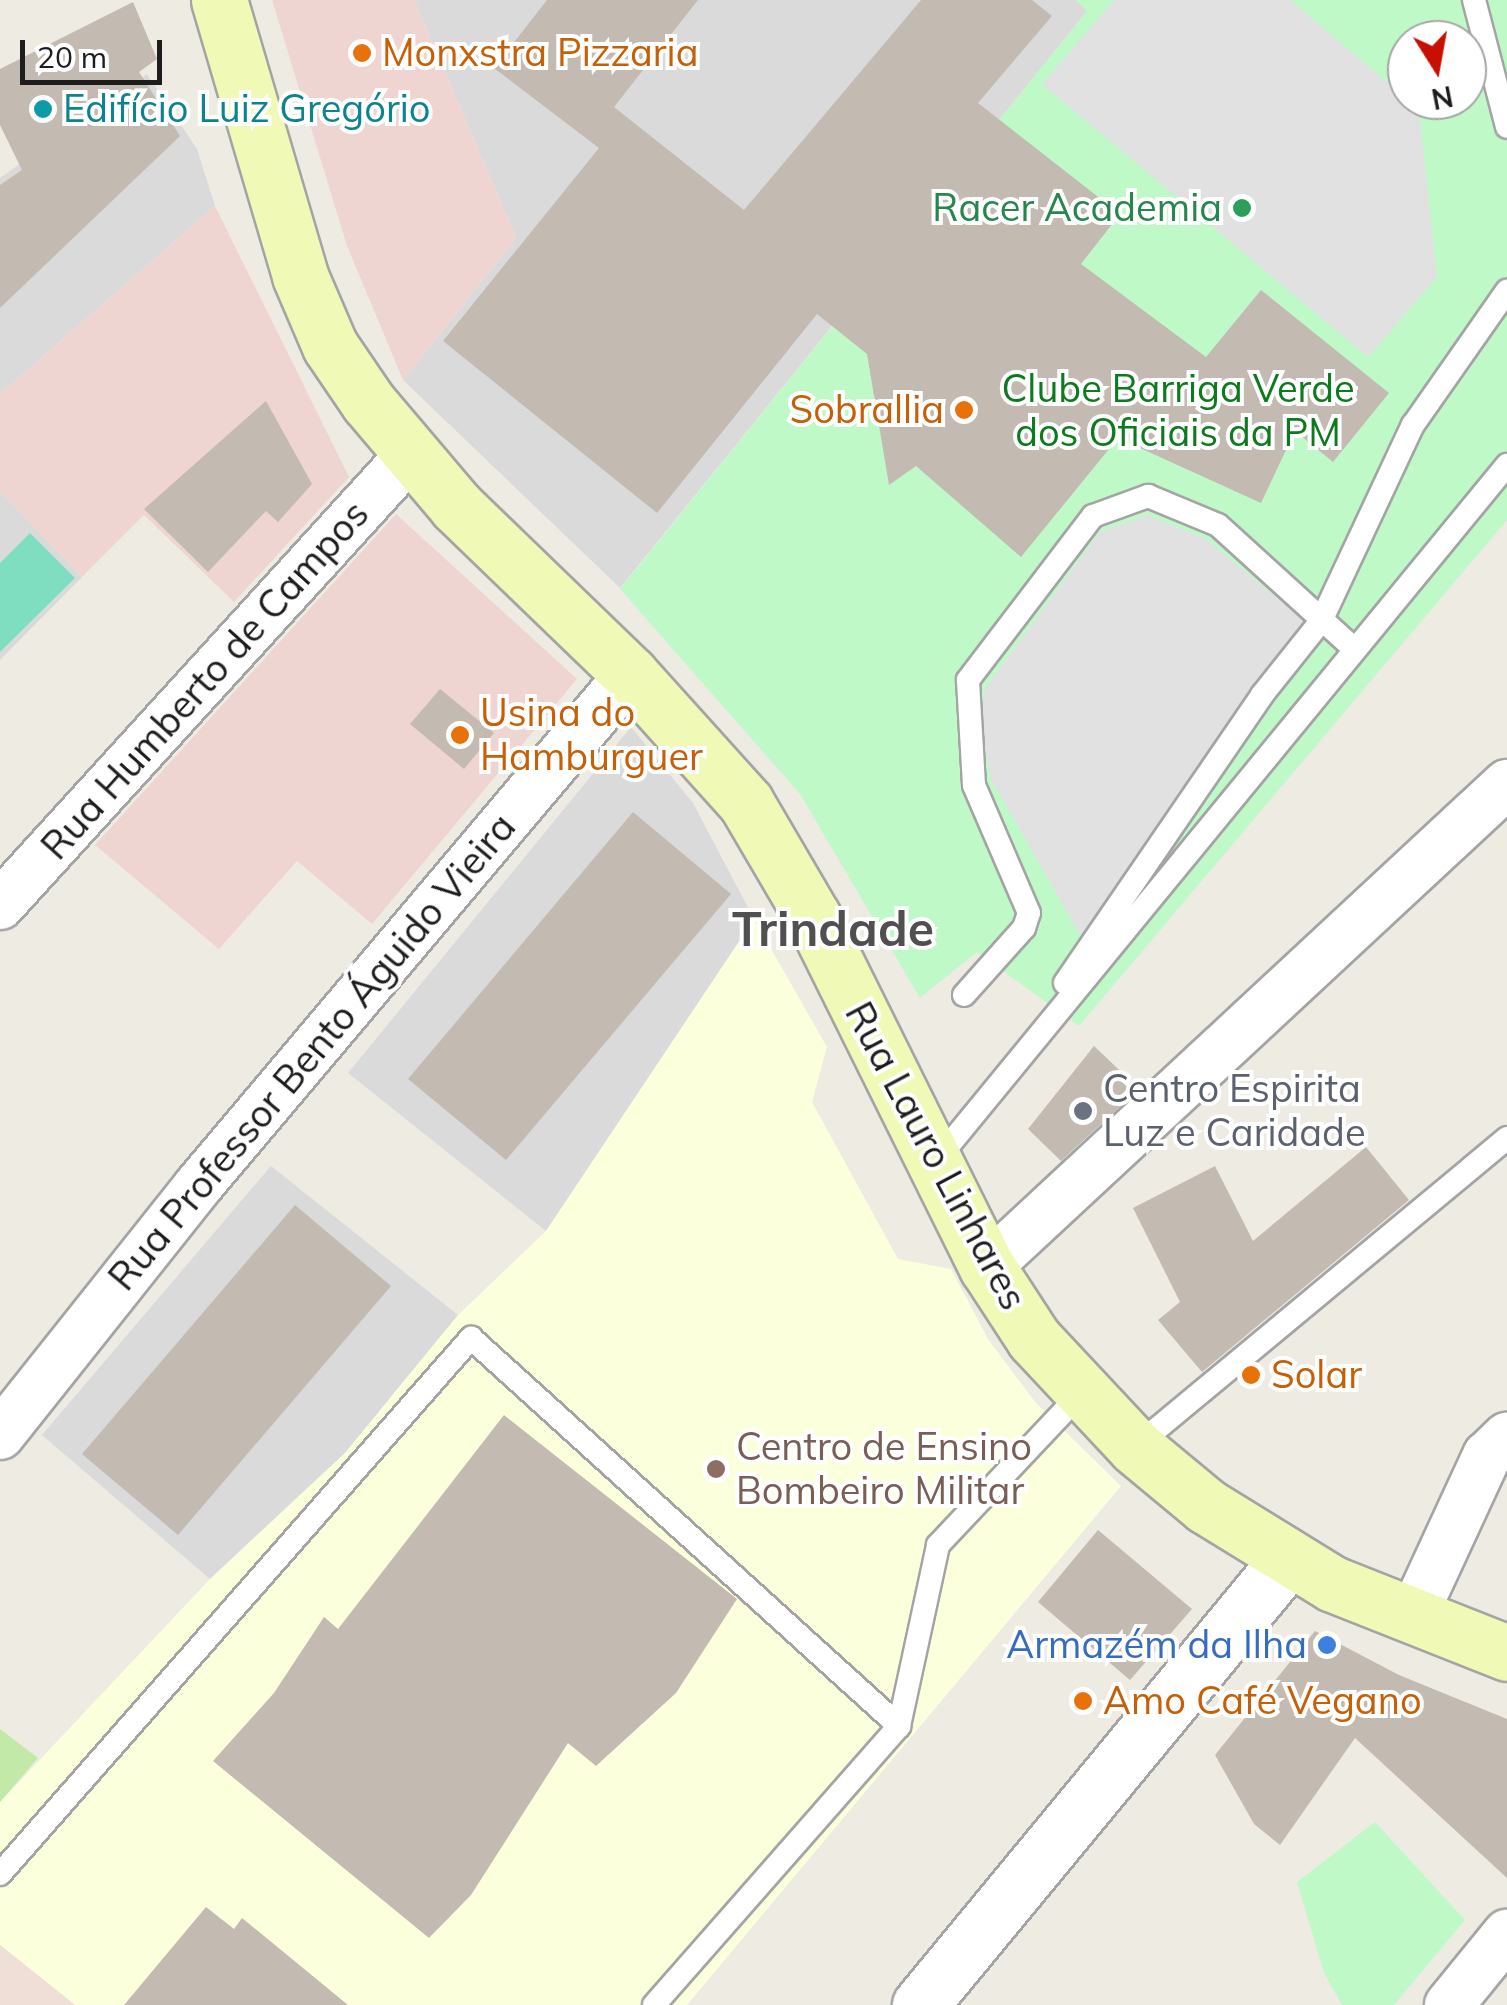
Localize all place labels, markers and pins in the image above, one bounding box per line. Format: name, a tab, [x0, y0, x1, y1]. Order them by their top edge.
place label: Monxstra Pizzaria	[382, 30, 698, 76]
marker: Monxstra Pizzaria	[351, 42, 373, 64]
place label: Edifício Luiz Gregório	[63, 86, 430, 132]
marker: Edifício Luiz Gregório	[32, 98, 54, 120]
place label: Racer Academia	[932, 185, 1222, 231]
marker: Racer Academia	[1231, 197, 1253, 219]
place label: Sobrallia	[789, 387, 944, 433]
marker: Sobrallia	[953, 399, 975, 421]
place label: Usina do Hamburguer	[480, 690, 703, 779]
marker: Usina do Hamburguer	[449, 724, 471, 746]
place label: Centro Espirita Luz e Caridade	[1103, 1066, 1366, 1156]
marker: Centro Espirita Luz e Caridade	[1072, 1100, 1094, 1122]
place label: Solar	[1271, 1352, 1362, 1398]
marker: Solar	[1240, 1364, 1262, 1386]
place label: Centro de Ensino Bombeiro Militar	[736, 1424, 1032, 1514]
marker: Centro de Ensino Bombeiro Militar	[705, 1458, 727, 1480]
place label: Armazém da Ilha	[1006, 1622, 1307, 1668]
marker: Armazém da Ilha	[1316, 1634, 1338, 1656]
place label: Amo Café Vegano	[1103, 1678, 1422, 1724]
marker: Amo Café Vegano	[1072, 1690, 1094, 1712]

